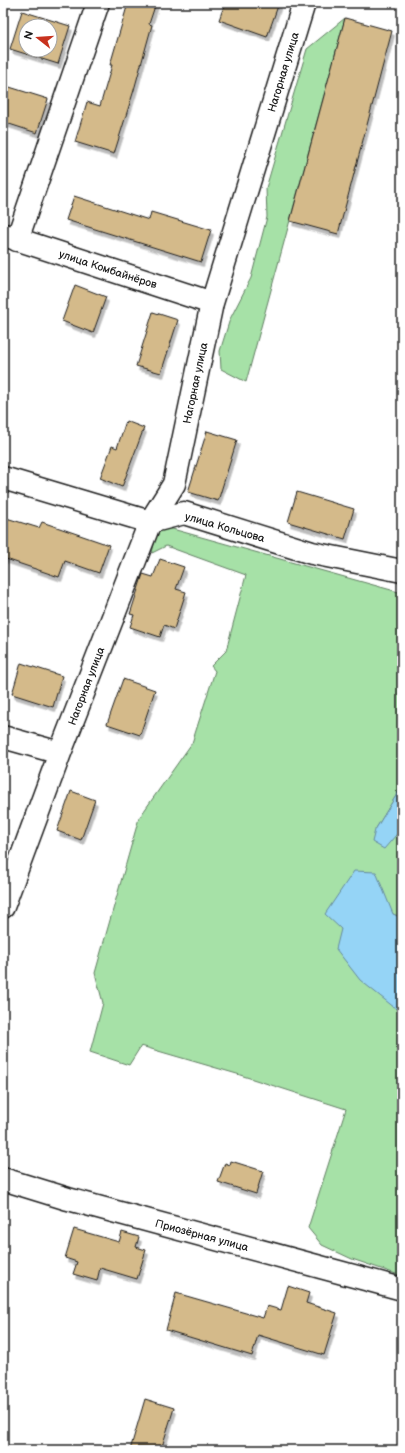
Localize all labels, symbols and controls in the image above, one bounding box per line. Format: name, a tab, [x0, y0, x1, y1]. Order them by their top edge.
north arrow	[18, 18, 58, 58]
text: N	[21, 29, 36, 41]
street label: Нагорная улица	[265, 30, 302, 114]
street label: улица Комбайнёров	[57, 247, 159, 292]
street label: Нагорная улица	[181, 341, 211, 425]
street label: улица Кольцова	[184, 510, 267, 545]
street label: Нагорная улица	[66, 645, 108, 727]
street label: Приозёрная улица	[154, 1217, 250, 1254]

